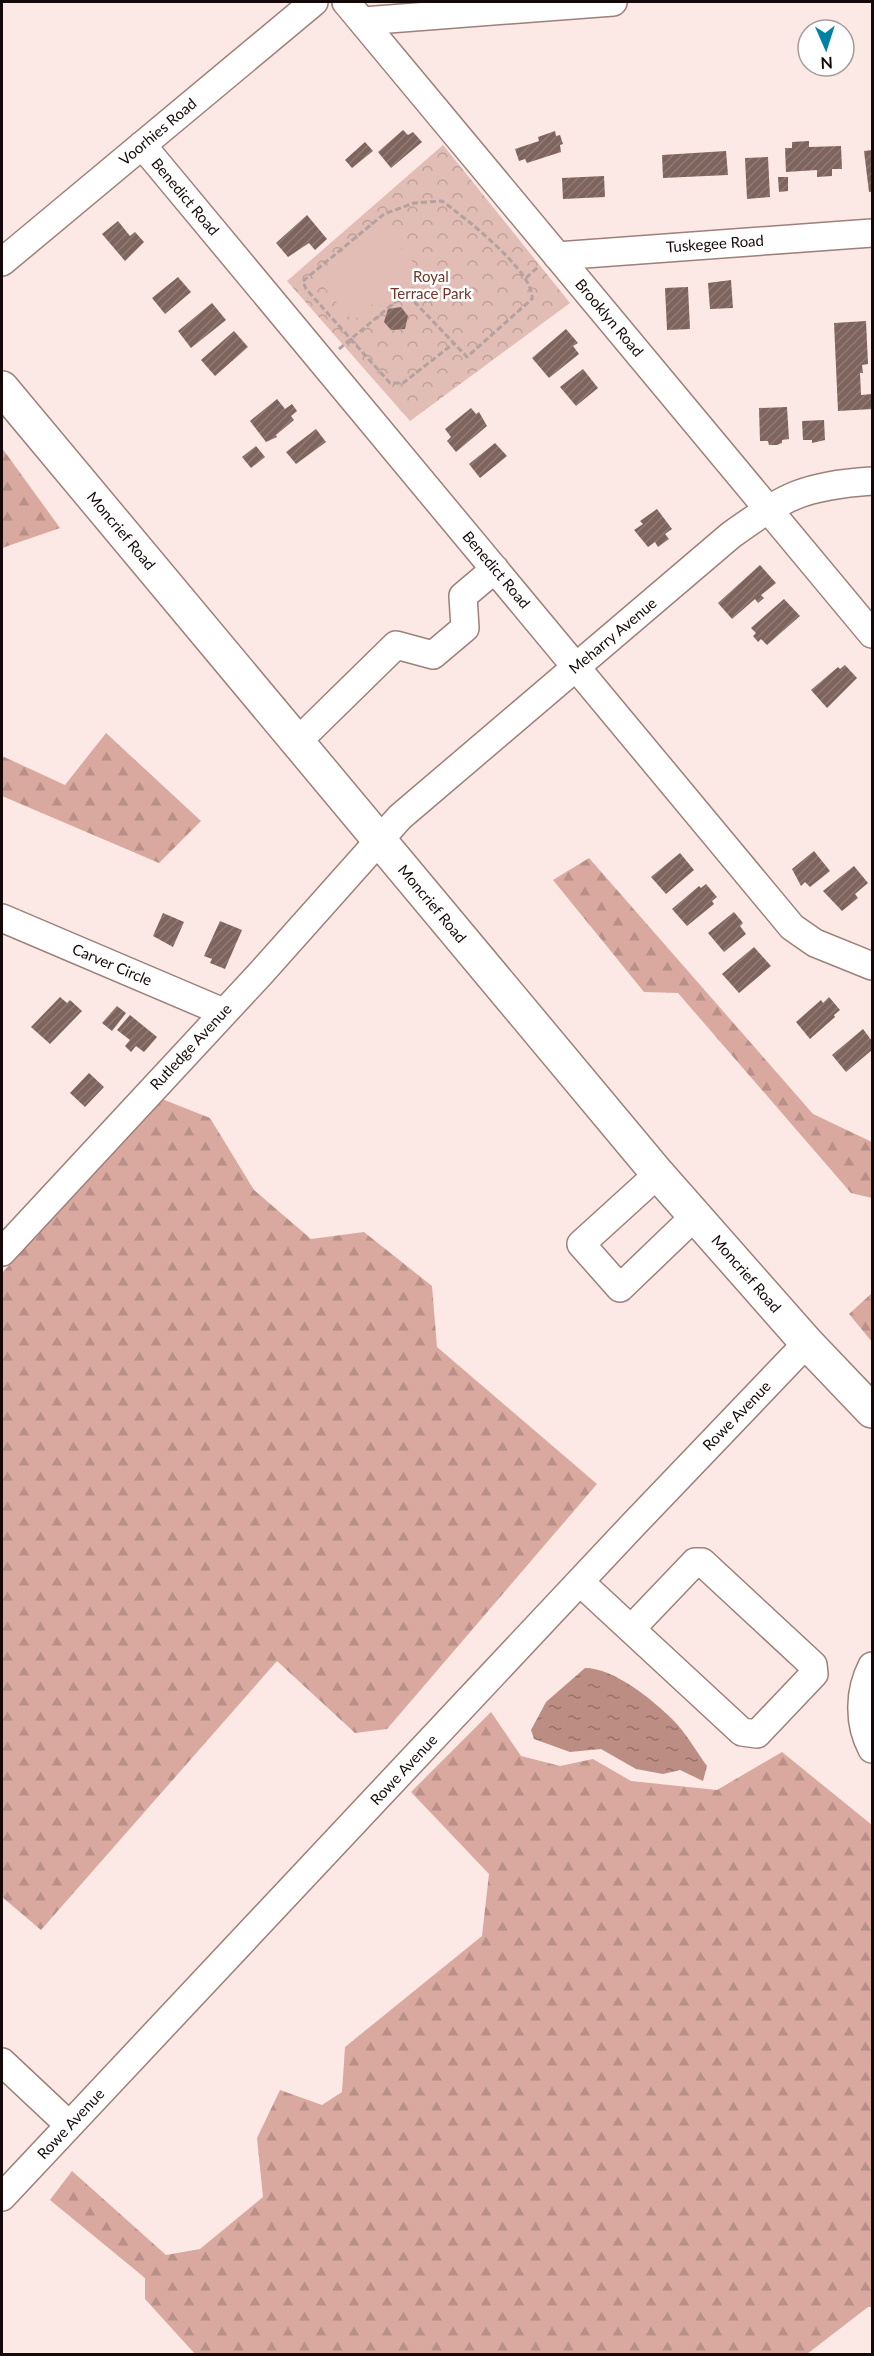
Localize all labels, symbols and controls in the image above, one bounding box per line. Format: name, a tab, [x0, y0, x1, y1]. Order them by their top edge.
north arrow	[796, 18, 856, 78]
text: N	[820, 54, 833, 73]
street label: Voorhies Road	[115, 94, 200, 169]
street label: Benedict Road	[148, 154, 223, 239]
street label: Tuskegee Road	[665, 231, 764, 255]
park label: Royal Terrace Park	[390, 267, 472, 302]
street label: Brooklyn Road	[572, 275, 648, 360]
street label: Moncrief Road	[84, 488, 160, 573]
street label: Benedict Road	[459, 527, 534, 612]
street label: Meharry Avenue	[565, 593, 660, 677]
street label: Moncrief Road	[395, 861, 471, 946]
street label: Carver Circle	[70, 939, 155, 989]
street label: Rutledge Avenue	[146, 999, 235, 1093]
street label: Moncrief Road	[708, 1231, 785, 1316]
street label: Rowe Avenue	[699, 1377, 774, 1454]
street label: Rowe Avenue	[366, 1730, 441, 1808]
street label: Rowe Avenue	[33, 2084, 108, 2162]

